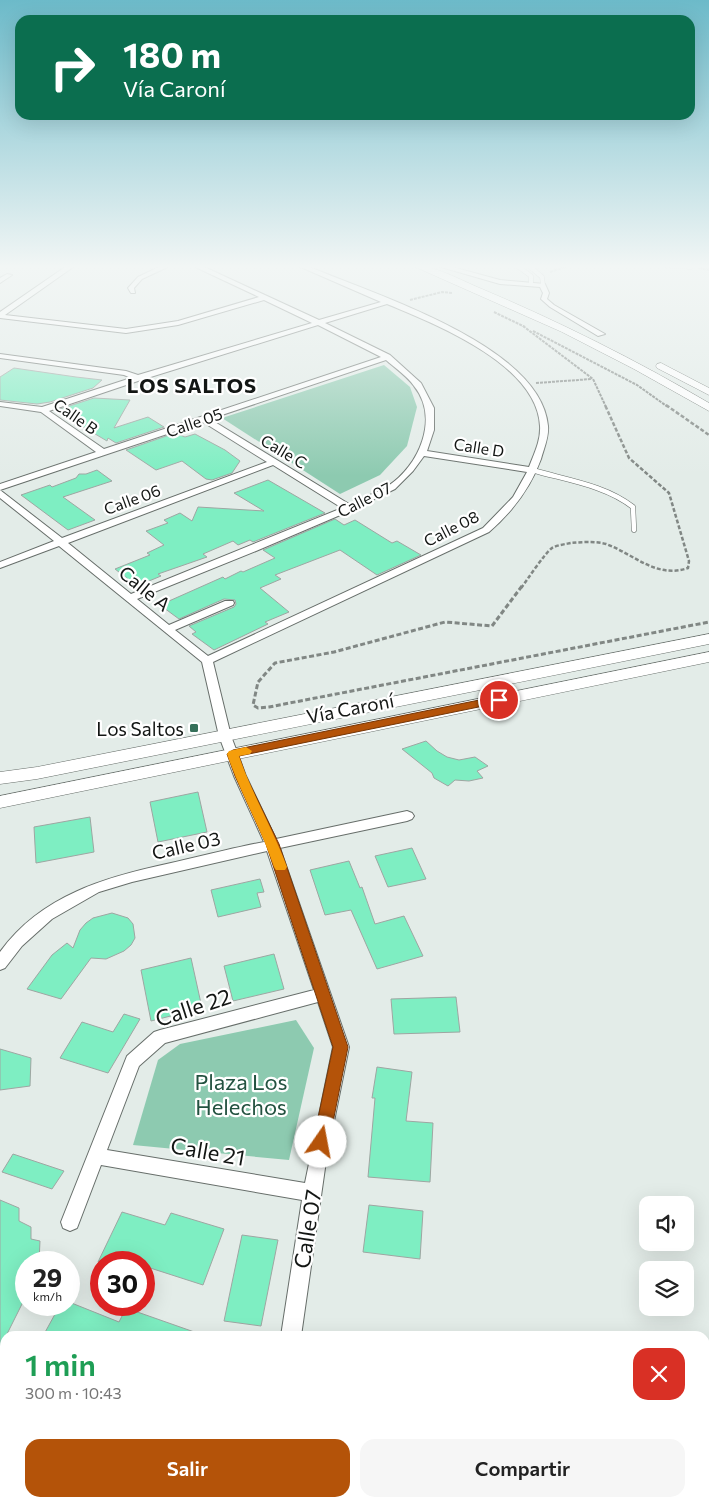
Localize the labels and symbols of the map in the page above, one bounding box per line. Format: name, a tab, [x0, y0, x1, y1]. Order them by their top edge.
district label: LOS SALTOS	[127, 373, 257, 397]
street label: Calle B	[50, 394, 102, 438]
street label: Calle 05	[163, 403, 225, 441]
street label: Calle C	[258, 430, 310, 472]
street label: Calle D	[452, 434, 506, 460]
street label: Calle 07	[334, 477, 394, 521]
street label: Calle 06	[101, 480, 163, 518]
street label: Calle 08	[420, 506, 482, 550]
street label: Calle A	[115, 560, 175, 616]
pin	[478, 679, 520, 721]
street label: Vía Caroní	[304, 688, 397, 728]
place label: Los Saltos	[96, 717, 184, 740]
marker: Los Saltos	[188, 722, 200, 734]
street label: Calle 03	[150, 826, 222, 864]
street label: Calle 22	[152, 982, 234, 1032]
park label: Plaza Los Helechos	[194, 1068, 288, 1120]
position arrow	[294, 1115, 346, 1167]
street label: Calle 21	[169, 1131, 247, 1171]
street label: Calle 07	[287, 1188, 327, 1270]
speed limit sign: 30	[90, 1251, 155, 1316]

